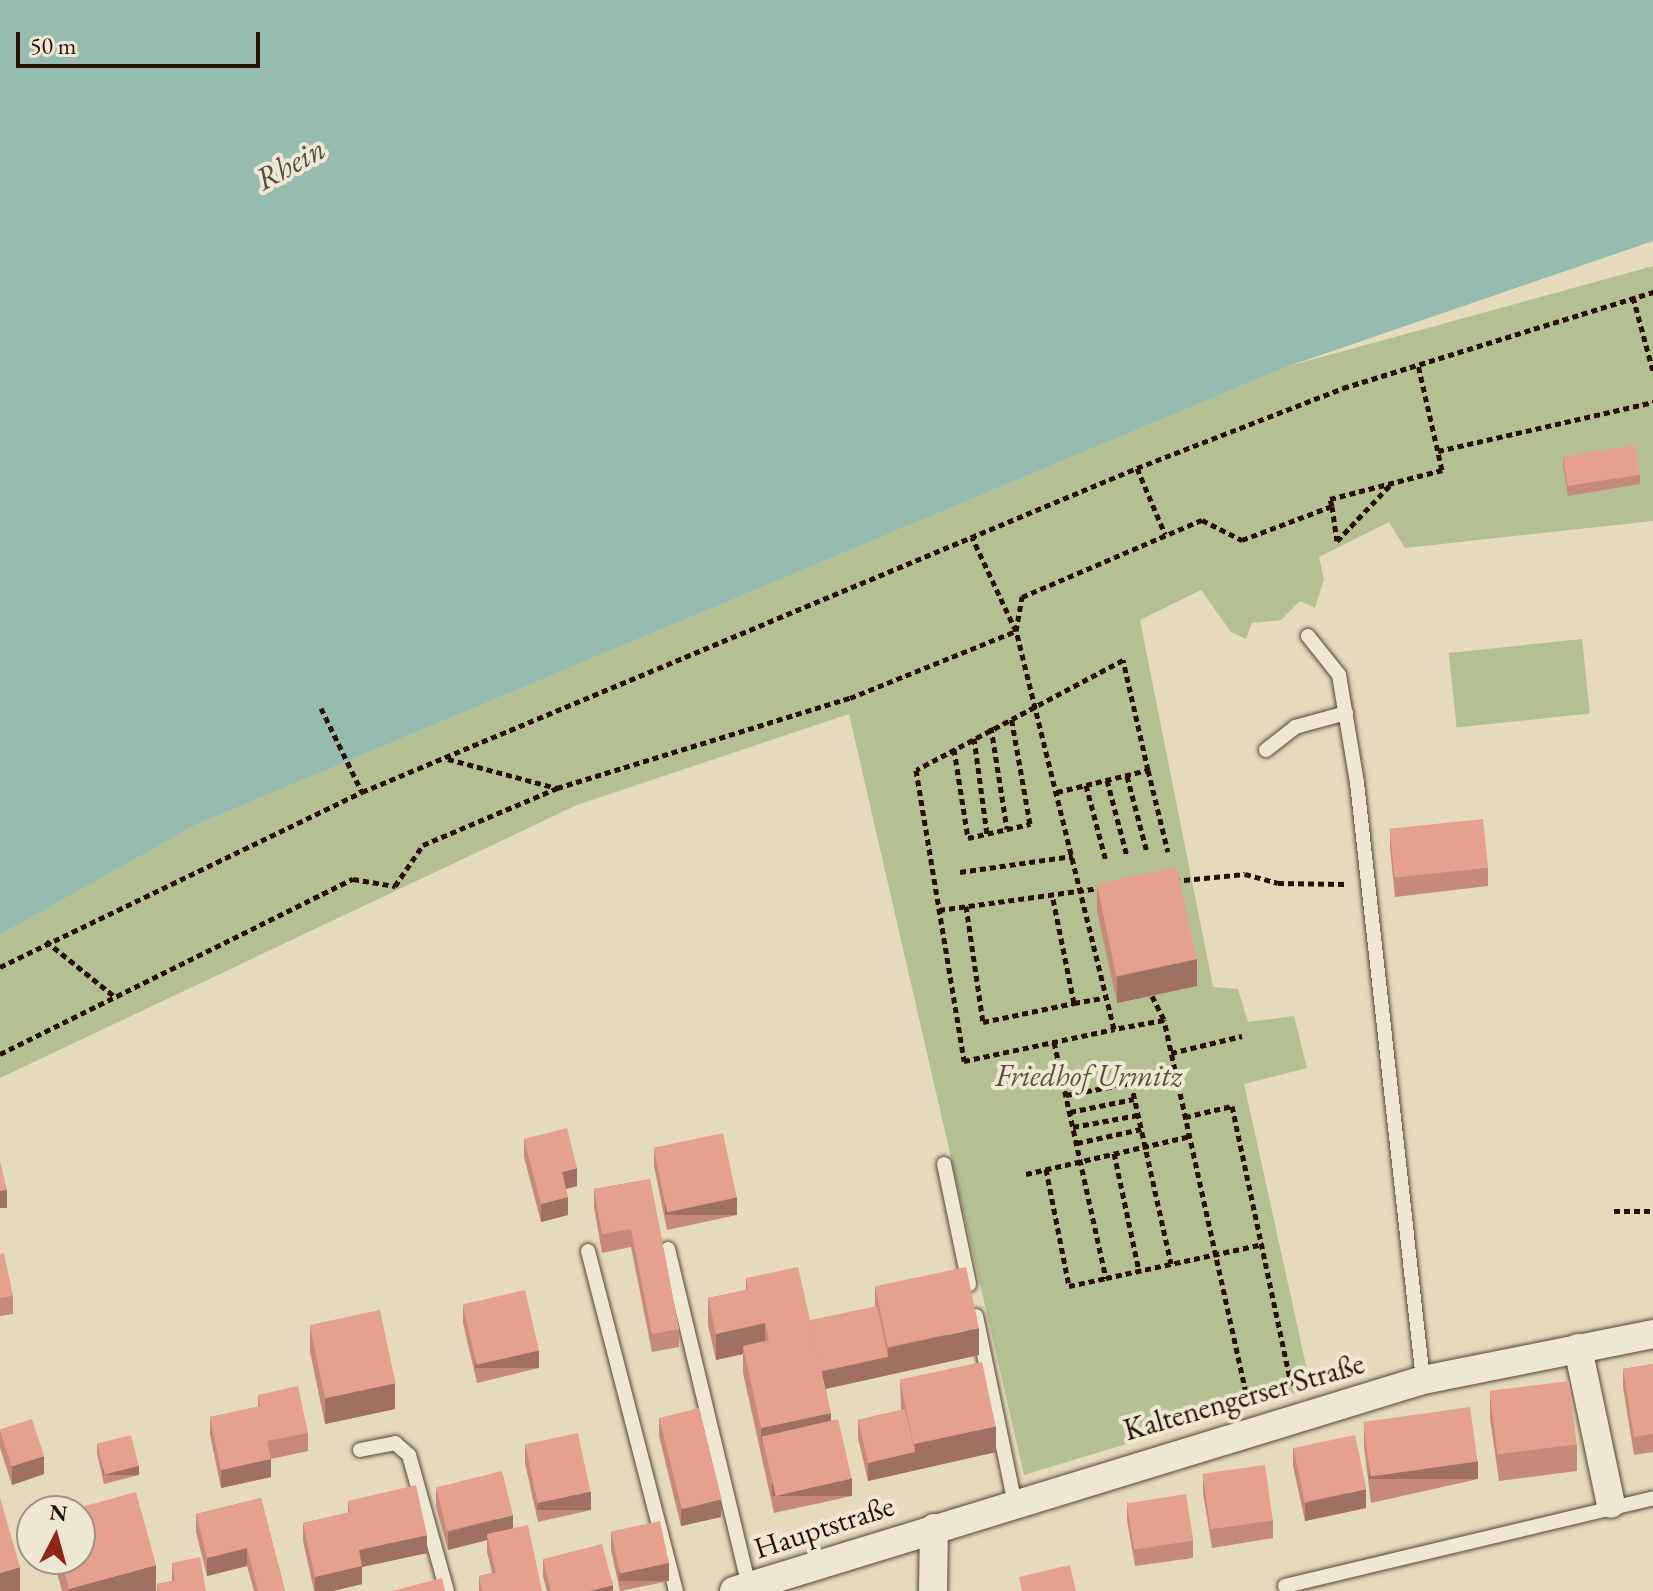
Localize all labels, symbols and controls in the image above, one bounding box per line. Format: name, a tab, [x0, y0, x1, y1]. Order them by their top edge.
scale bar	[20, 16, 264, 66]
text: 50 m	[30, 30, 77, 61]
water label: Rhein	[248, 129, 332, 199]
park label: Friedhof Urmitz	[995, 1058, 1183, 1094]
street label: Kaltenengerser Straße	[1120, 1345, 1368, 1449]
street label: Hauptstraße	[749, 1487, 899, 1567]
north arrow	[16, 1495, 96, 1575]
text: N	[48, 1497, 69, 1528]

